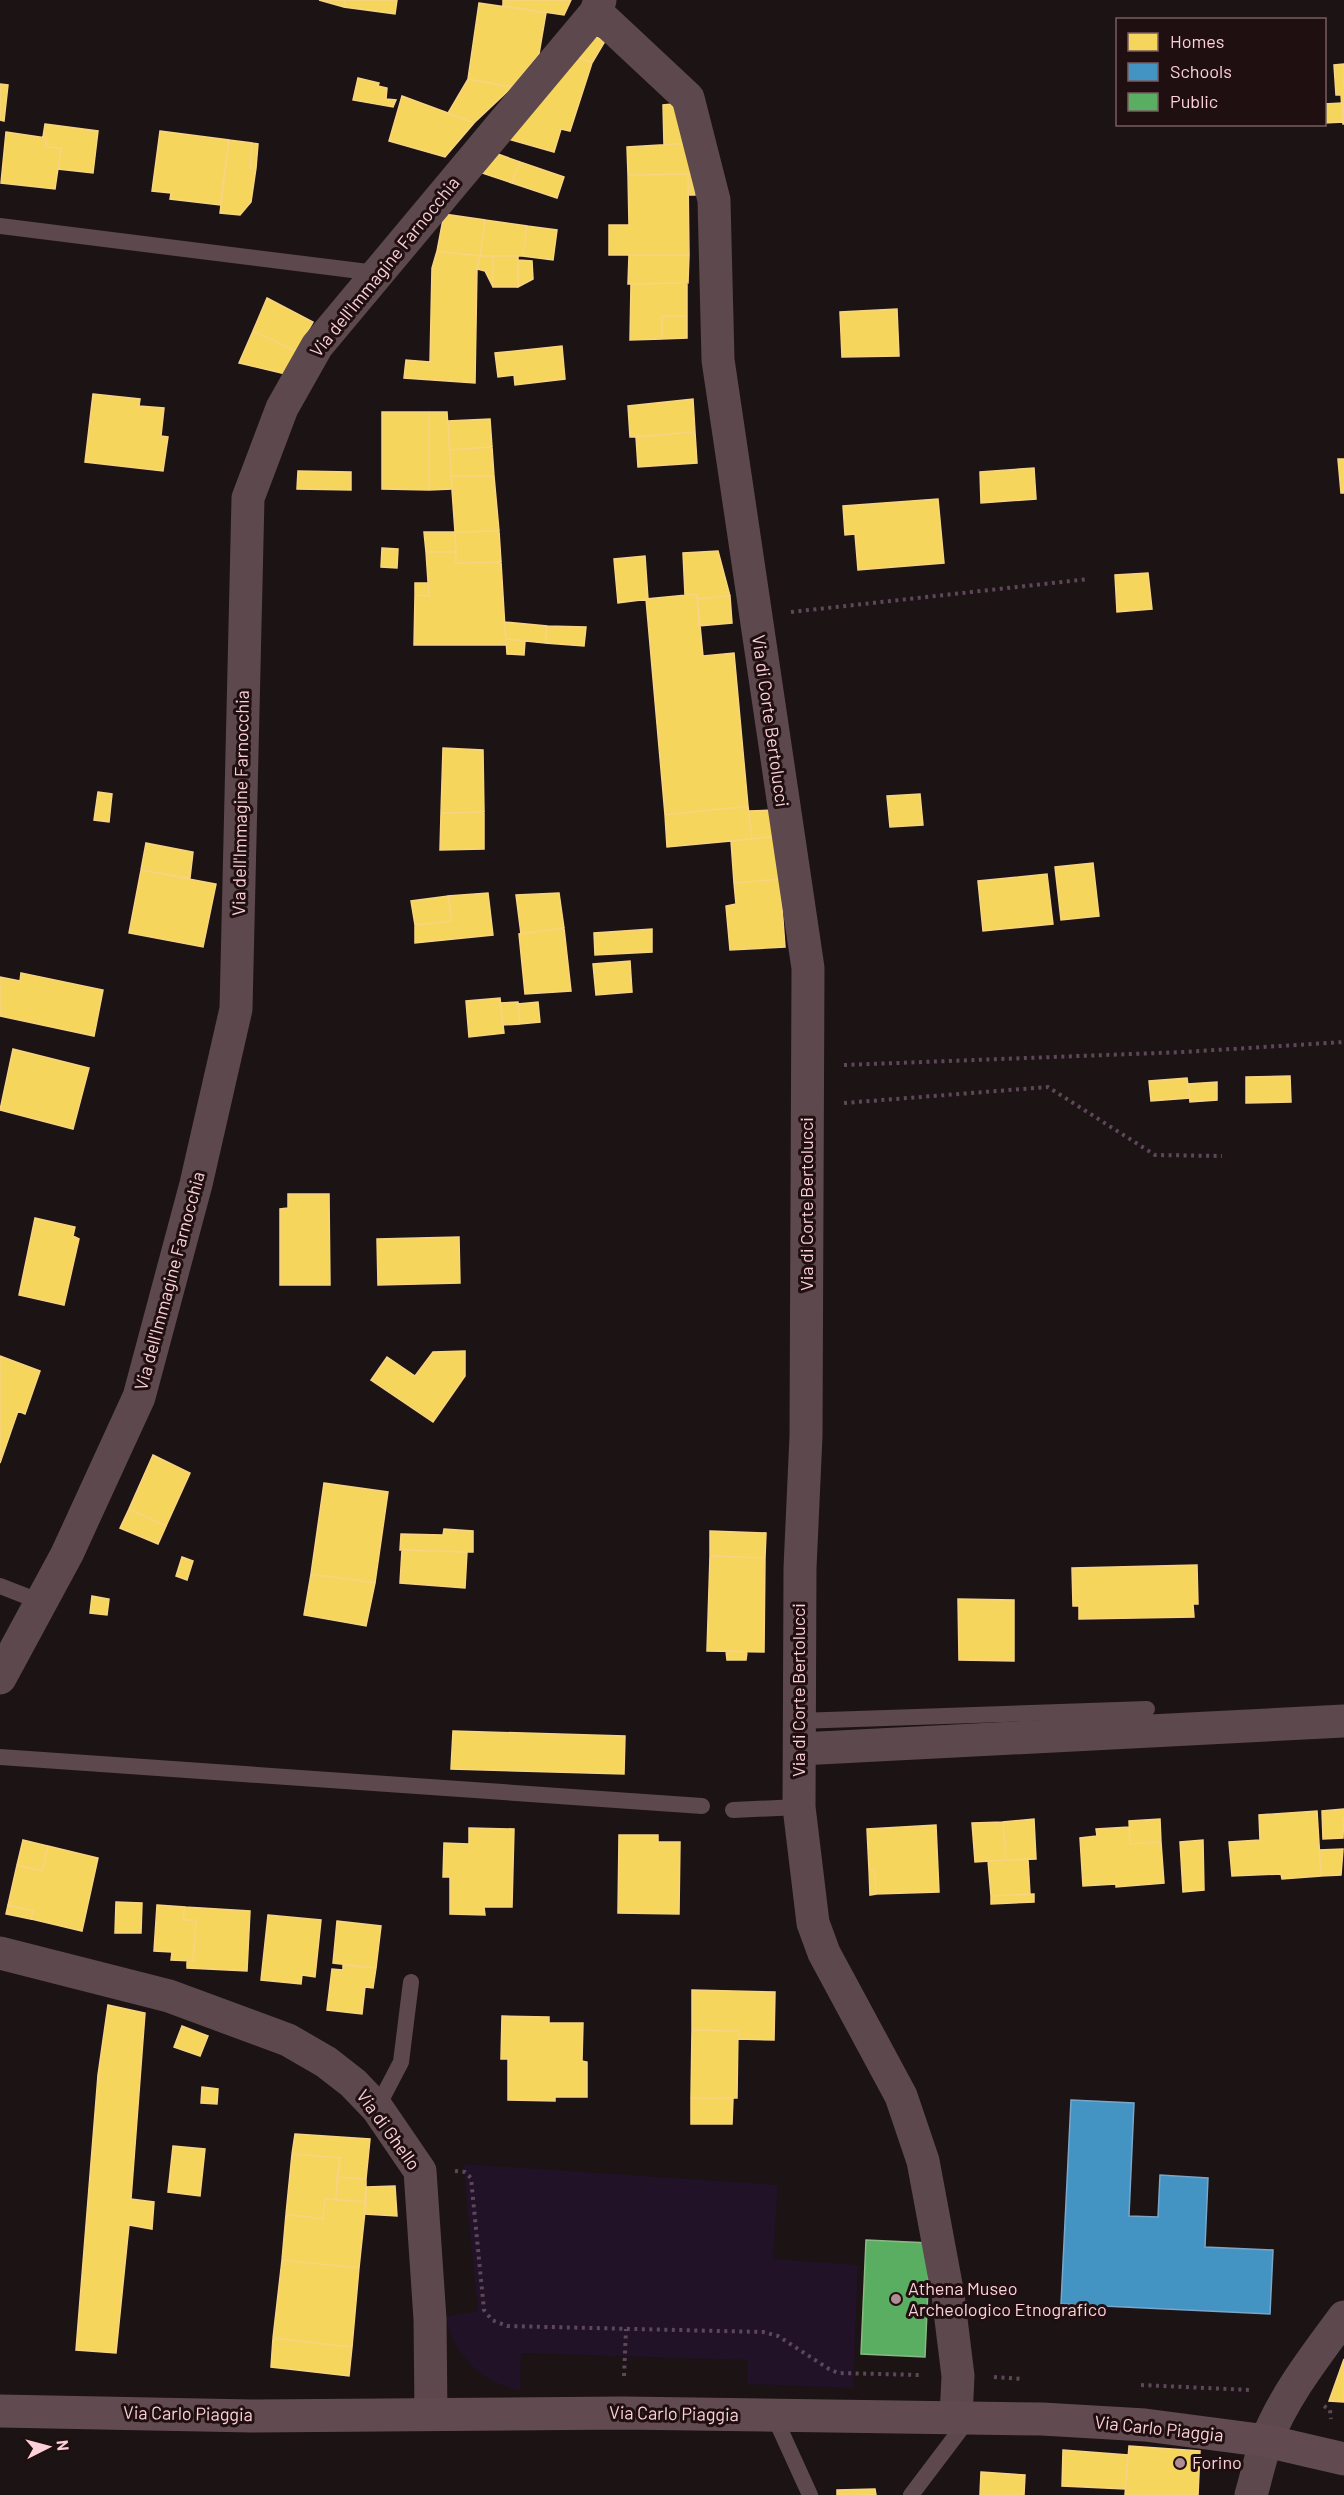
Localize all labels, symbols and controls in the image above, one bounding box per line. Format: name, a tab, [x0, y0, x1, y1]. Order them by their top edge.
legend	[1116, 18, 1326, 126]
text: Homes	[1170, 30, 1224, 52]
text: Schools	[1170, 60, 1232, 82]
text: Public	[1170, 90, 1218, 112]
street label: Via dell'Immagine Farnocchia	[305, 172, 464, 361]
street label: Via di Corte Bertolucci	[748, 633, 794, 808]
street label: Via dell'Immagine Farnocchia	[227, 690, 253, 916]
street label: Via di Corte Bertolucci	[795, 1117, 817, 1291]
street label: Via dell'Immagine Farnocchia	[129, 1169, 209, 1393]
street label: Via di Corte Bertolucci	[787, 1603, 809, 1777]
street label: Via di Ghello	[352, 2085, 425, 2174]
place label: Athena Museo Archeologico Etnografico	[908, 2277, 1107, 2320]
marker: Athena Museo Archeologico Etnografico	[889, 2292, 903, 2306]
street label: Via Carlo Piaggia	[123, 2401, 253, 2425]
street label: Via Carlo Piaggia	[609, 2401, 739, 2425]
street label: Via Carlo Piaggia	[1094, 2410, 1225, 2446]
north arrow	[18, 2417, 78, 2477]
text: N	[53, 2439, 73, 2452]
place label: Forino	[1192, 2451, 1242, 2473]
marker: Forino	[1173, 2456, 1187, 2470]

